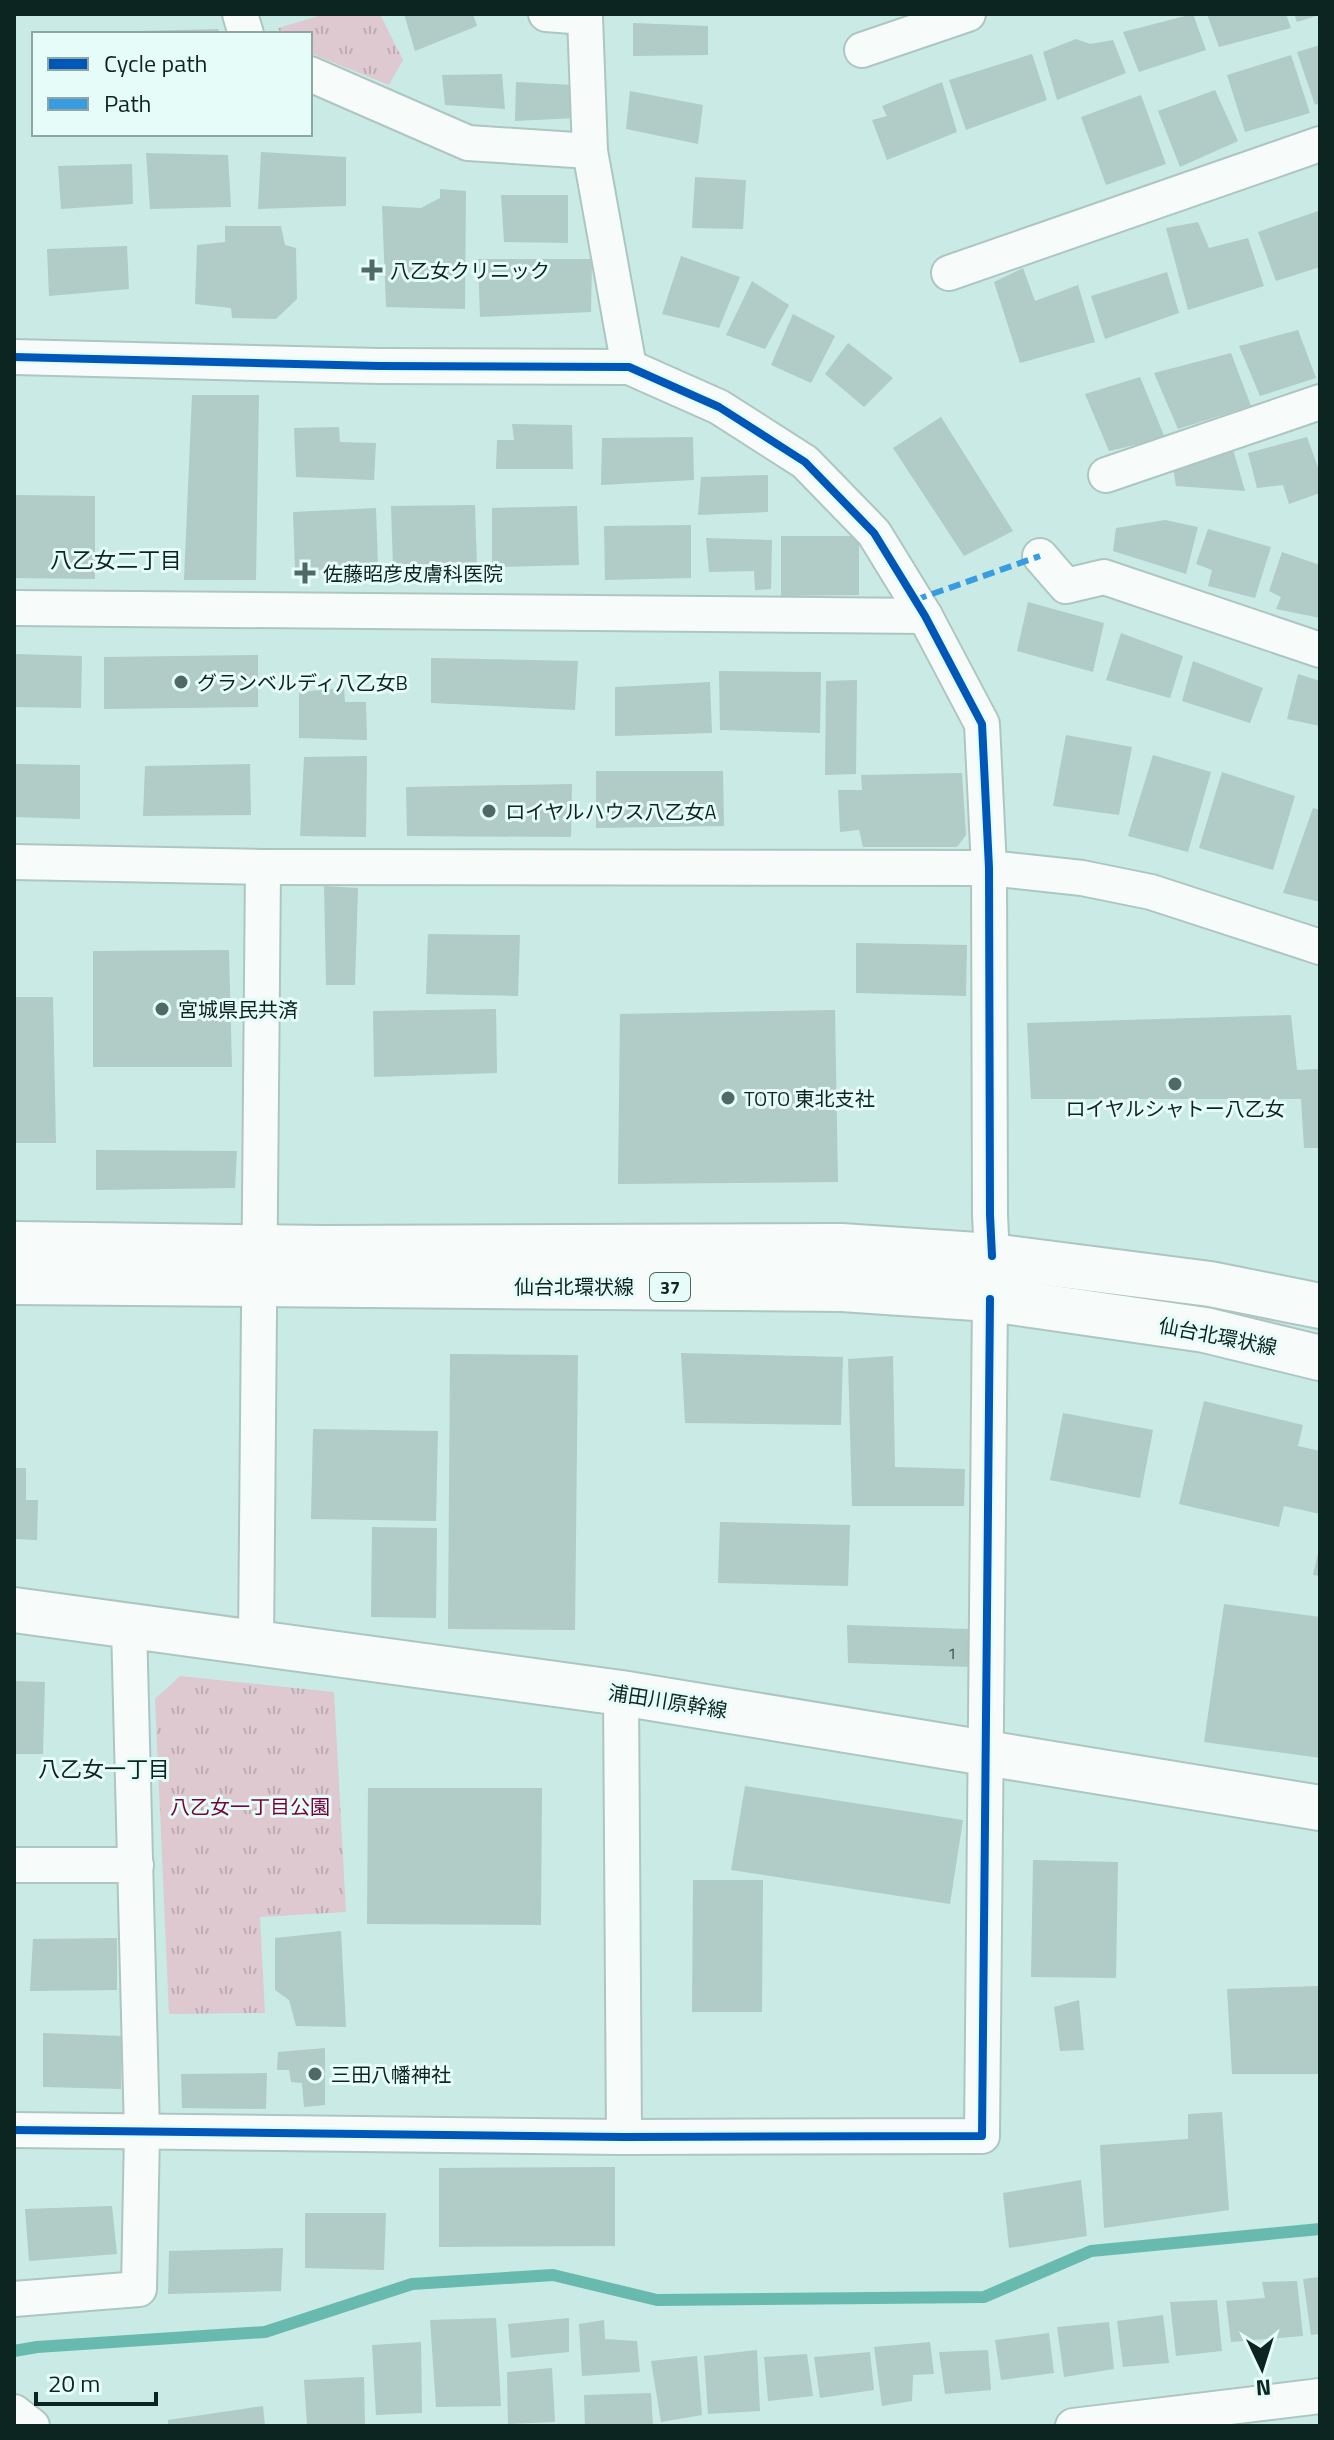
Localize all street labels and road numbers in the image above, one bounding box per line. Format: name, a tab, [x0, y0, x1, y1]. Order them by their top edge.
street label: 仙台北環状線	[514, 1271, 634, 1302]
road number: 37	[650, 1273, 690, 1301]
street label: 仙台北環状線	[1156, 1309, 1280, 1363]
street label: 浦田川原幹線	[606, 1676, 730, 1726]

